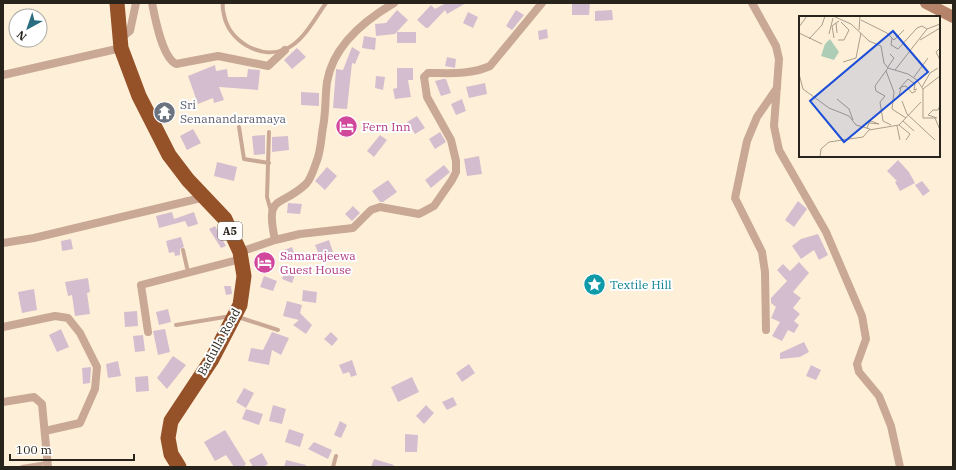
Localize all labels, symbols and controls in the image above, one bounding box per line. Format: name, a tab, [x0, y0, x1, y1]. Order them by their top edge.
north arrow	[8, 8, 48, 48]
inset map	[799, 16, 940, 157]
text: N	[14, 27, 29, 44]
place label: Sri Senanandaramaya	[180, 97, 286, 126]
temple icon: Sri Senanandaramaya	[152, 99, 178, 125]
hotel icon: Fern Inn	[333, 114, 359, 140]
place label: Fern Inn	[362, 119, 411, 134]
road number: A5	[218, 222, 242, 240]
place label: Samarajeewa Guest House	[280, 248, 356, 277]
hotel icon: Samarajeewa Guest House	[252, 250, 278, 276]
place icon: Textile Hill	[581, 272, 607, 298]
place label: Textile Hill	[610, 277, 672, 292]
street label: Badulla Road	[194, 306, 243, 378]
scale bar	[10, 436, 134, 462]
text: 100 m	[16, 442, 52, 457]

